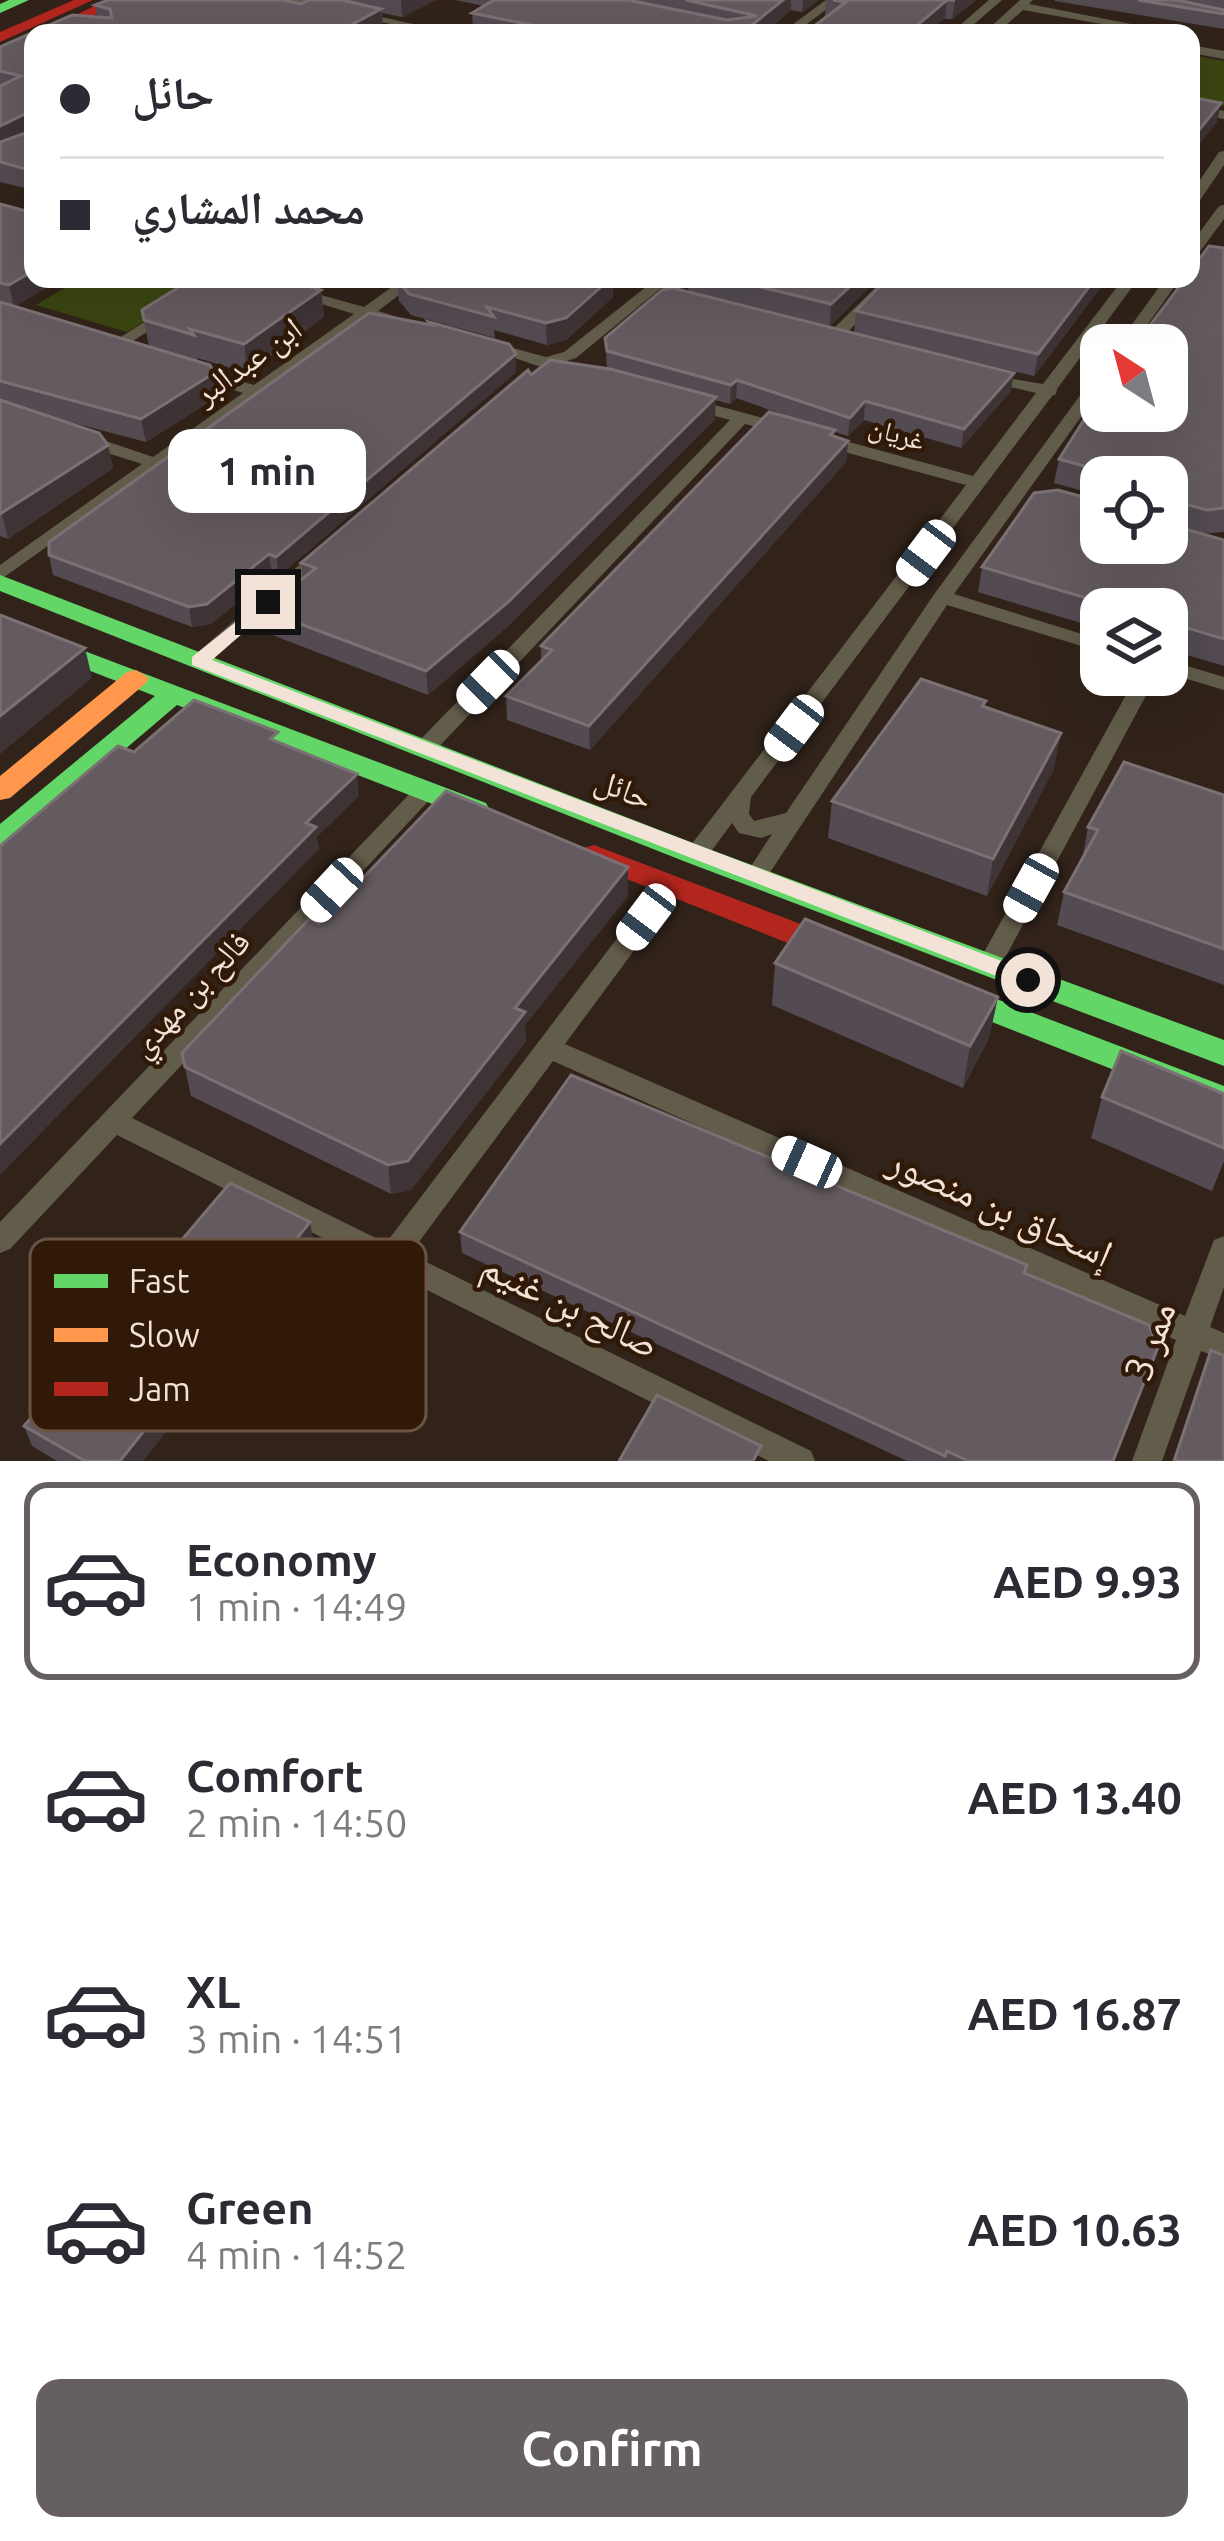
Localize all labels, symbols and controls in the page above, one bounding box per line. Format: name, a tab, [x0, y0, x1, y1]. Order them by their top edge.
text: حائل	[132, 67, 214, 118]
text: محمد المشاري	[132, 182, 365, 233]
street label: ابن عبدالبر	[185, 309, 310, 414]
north arrow	[1080, 324, 1188, 432]
map controls	[1080, 324, 1188, 696]
street label: غريان	[865, 411, 928, 457]
callout: 1 min	[169, 428, 367, 512]
text: 1 min	[218, 449, 316, 492]
button: locate	[1080, 456, 1188, 564]
car	[890, 513, 962, 593]
route end	[241, 575, 295, 629]
button: layers	[1080, 588, 1188, 696]
car	[450, 644, 526, 720]
car	[758, 688, 830, 768]
street label: حائل	[589, 760, 658, 819]
car	[998, 848, 1064, 928]
car	[294, 851, 370, 929]
car	[610, 877, 682, 957]
street label: فالح بن مهدي	[121, 922, 263, 1069]
route start	[1001, 953, 1055, 1007]
car	[767, 1131, 847, 1193]
street label: إسحاق بن منصور	[880, 1137, 1119, 1279]
legend	[30, 1239, 426, 1431]
street label: صالح بن غنيم	[473, 1243, 667, 1370]
text: Fast	[129, 1262, 189, 1299]
street label: ممر 3	[1115, 1296, 1184, 1387]
text: Slow	[129, 1316, 200, 1353]
text: Jam	[129, 1370, 191, 1407]
icon: car	[42, 1527, 150, 1635]
text: Economy	[186, 1534, 377, 1585]
text: AED 9.93	[993, 1556, 1182, 1607]
text: 1 min · 14:49	[186, 1585, 407, 1628]
icon: car	[42, 1743, 150, 1851]
text: Comfort	[186, 1750, 363, 1801]
text: AED 13.40	[968, 1772, 1182, 1823]
text: 2 min · 14:50	[186, 1801, 407, 1844]
icon: car	[42, 1959, 150, 2067]
text: XL	[186, 1966, 240, 2017]
text: AED 16.87	[968, 1988, 1182, 2039]
text: 3 min · 14:51	[186, 2017, 407, 2060]
icon: car	[42, 2175, 150, 2283]
text: Green	[186, 2182, 313, 2233]
text: AED 10.63	[968, 2204, 1182, 2255]
text: 4 min · 14:52	[186, 2233, 407, 2276]
button: Confirm	[36, 2379, 1188, 2517]

